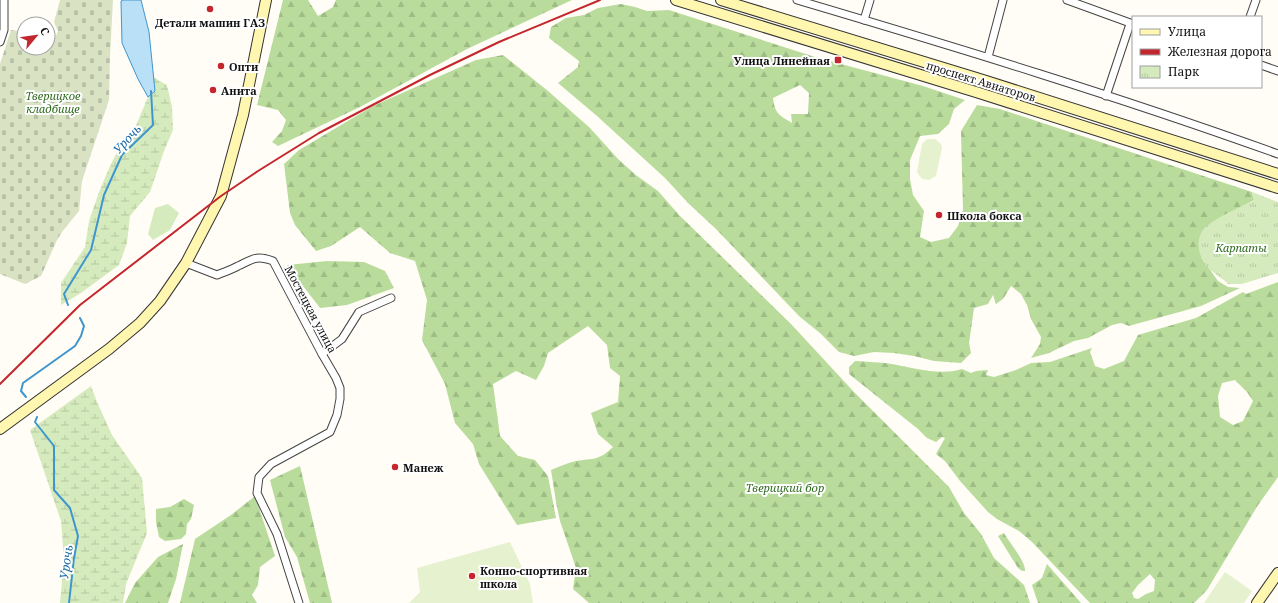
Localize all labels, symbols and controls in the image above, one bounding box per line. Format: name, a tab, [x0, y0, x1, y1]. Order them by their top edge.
marker: Детали машин ГАЗ	[205, 4, 215, 14]
place label: Детали машин ГАЗ	[155, 15, 265, 30]
north arrow	[16, 16, 56, 56]
legend	[1132, 16, 1262, 88]
text: Улица	[1168, 23, 1206, 40]
text: С	[37, 24, 54, 38]
text: Железная дорога	[1167, 43, 1272, 60]
place label: Улица Линейная	[734, 53, 830, 68]
marker: Улица Линейная	[833, 55, 843, 65]
street label: проспект Авиаторов	[925, 57, 1037, 105]
place label: Опти	[229, 59, 259, 74]
marker: Опти	[216, 61, 226, 71]
text: Парк	[1168, 63, 1200, 80]
place label: Анита	[221, 83, 257, 98]
marker: Анита	[208, 85, 218, 95]
park label: Тверицкое кладбище	[25, 88, 81, 116]
water label: Урочь	[109, 121, 145, 157]
place label: Школа бокса	[947, 208, 1022, 223]
marker: Школа бокса	[934, 210, 944, 220]
park label: Карпаты	[1214, 240, 1267, 255]
street label: Мостецкая улица	[282, 263, 340, 355]
place label: Манеж	[403, 460, 444, 475]
marker: Манеж	[390, 462, 400, 472]
park label: Тверицкий бор	[746, 480, 824, 495]
water label: Урочь	[55, 544, 77, 580]
place label: Конно-спортивная школа	[480, 563, 588, 591]
marker: Конно-спортивная школа	[467, 571, 477, 581]

